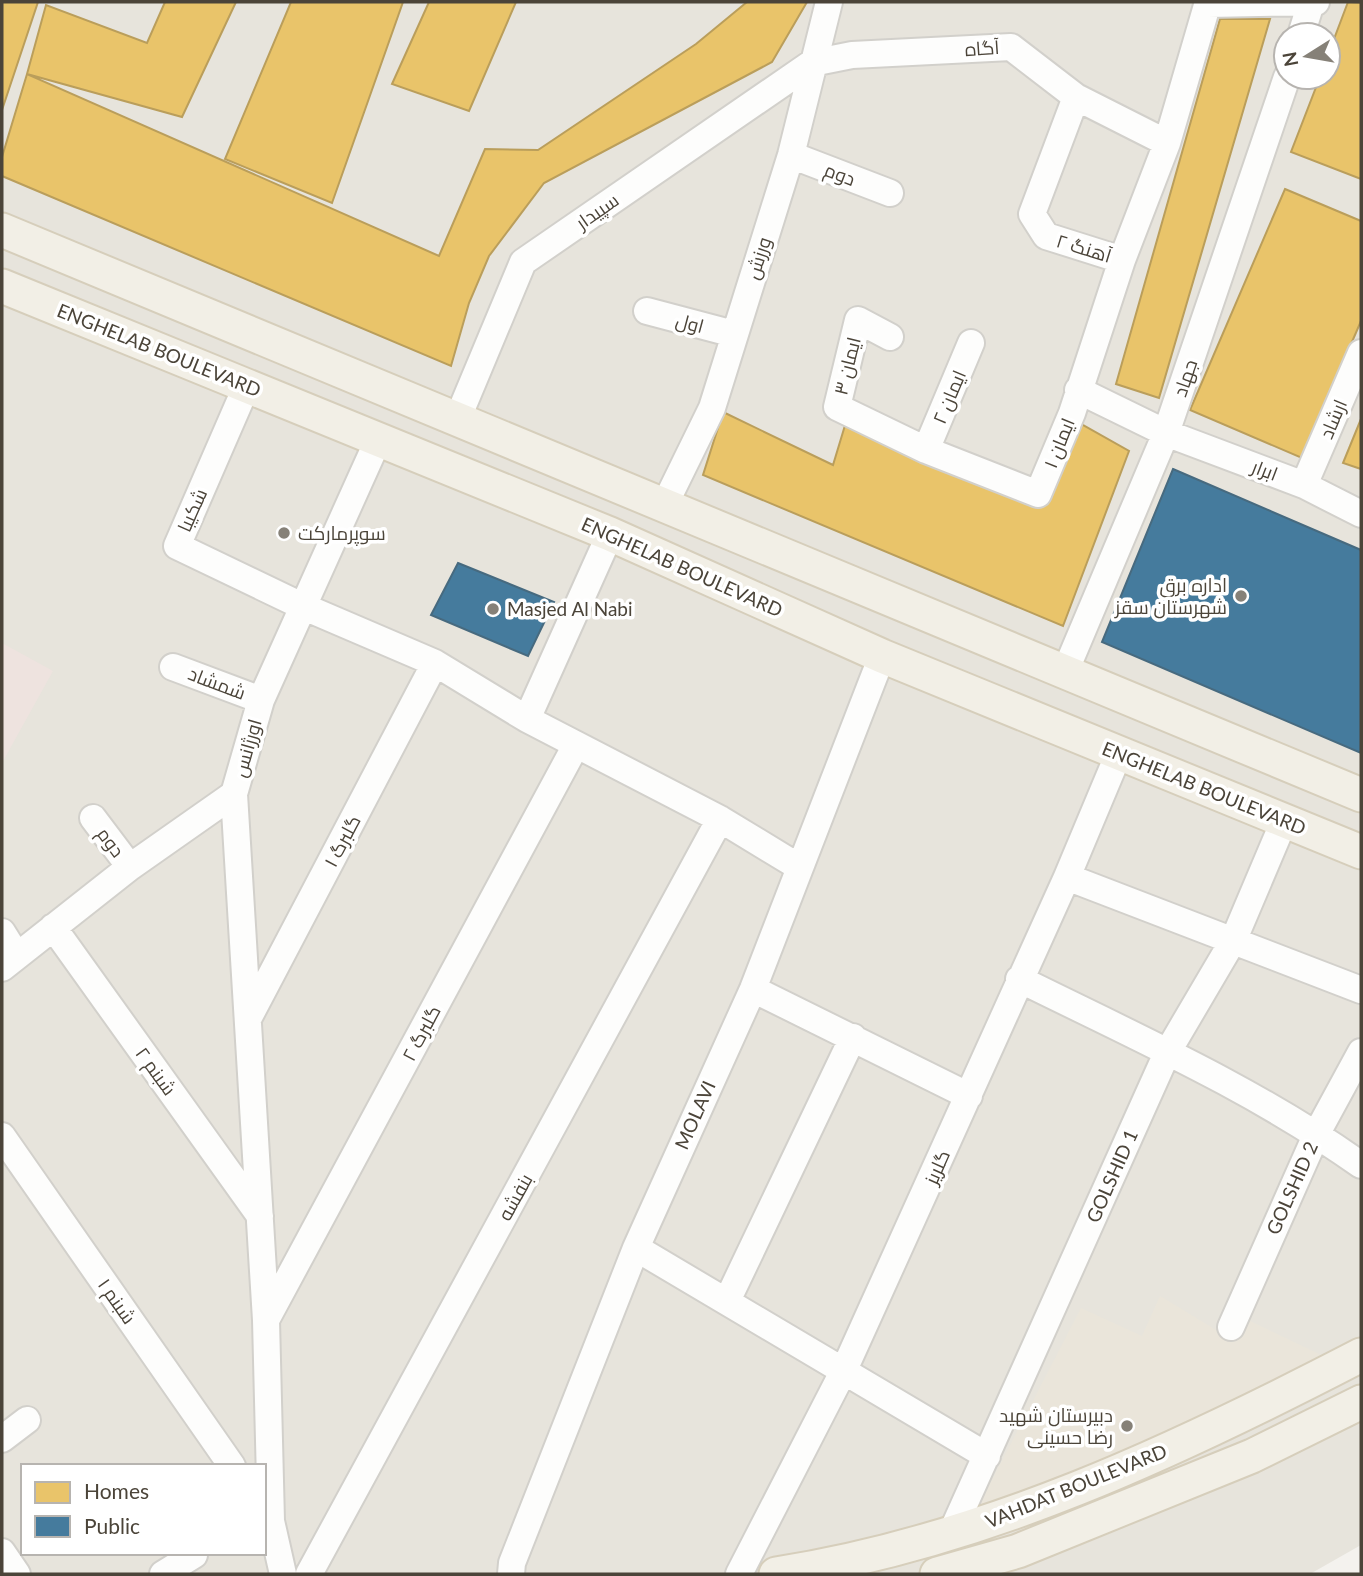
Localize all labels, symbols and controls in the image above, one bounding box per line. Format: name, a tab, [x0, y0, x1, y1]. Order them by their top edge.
north arrow	[1272, 21, 1342, 91]
street label: آگاه	[964, 35, 1000, 60]
text: N	[1277, 50, 1303, 69]
street label: دوم	[820, 157, 859, 193]
street label: سپیدار	[570, 188, 623, 235]
street label: آهنگ ۲	[1054, 228, 1114, 267]
street label: ورزش	[740, 234, 776, 282]
street label: ENGHELAB BOULEVARD	[54, 298, 264, 401]
street label: اول	[673, 308, 707, 338]
street label: ایمان ۳	[828, 334, 866, 398]
street label: جهاد	[1167, 356, 1203, 400]
street label: ایمان ۲	[927, 366, 971, 428]
street label: ارشاد	[1314, 396, 1352, 442]
street label: ایمان ۱	[1038, 414, 1080, 472]
street label: ابرار	[1248, 454, 1281, 486]
street label: شکیبا	[172, 485, 211, 535]
street label: ENGHELAB BOULEVARD	[578, 512, 786, 621]
place label: سوپرمارکت	[298, 521, 386, 546]
marker: سوپرمارکت	[276, 525, 292, 541]
place label: اداره برق شهرستان سقز	[1114, 573, 1227, 619]
marker: اداره برق شهرستان سقز	[1233, 588, 1249, 604]
place label: Masjed Al Nabi	[507, 597, 633, 620]
marker: Masjed Al Nabi	[485, 601, 501, 617]
street label: شمشاد	[185, 661, 249, 704]
street label: اورژانس	[227, 716, 267, 780]
street label: ENGHELAB BOULEVARD	[1099, 736, 1309, 839]
street label: گلبرگ ۱	[318, 811, 366, 871]
street label: دوم	[90, 822, 130, 863]
street label: گلبرگ ۲	[396, 1001, 446, 1065]
street label: شبنم ۲	[129, 1042, 182, 1101]
street label: MOLAVI	[669, 1077, 720, 1153]
street label: GOLSHID 1	[1081, 1126, 1142, 1226]
street label: GOLSHID 2	[1261, 1138, 1322, 1238]
street label: گلریز	[918, 1146, 955, 1189]
street label: بنفشه	[492, 1169, 537, 1224]
street label: شبنم ۱	[91, 1274, 141, 1330]
place label: دبیرستان شهید رضا حسینی	[999, 1403, 1113, 1449]
marker: دبیرستان شهید رضا حسینی	[1119, 1418, 1135, 1434]
street label: VAHDAT BOULEVARD	[982, 1439, 1170, 1532]
legend	[21, 1464, 266, 1555]
text: Homes	[84, 1478, 149, 1503]
text: Public	[84, 1513, 140, 1538]

